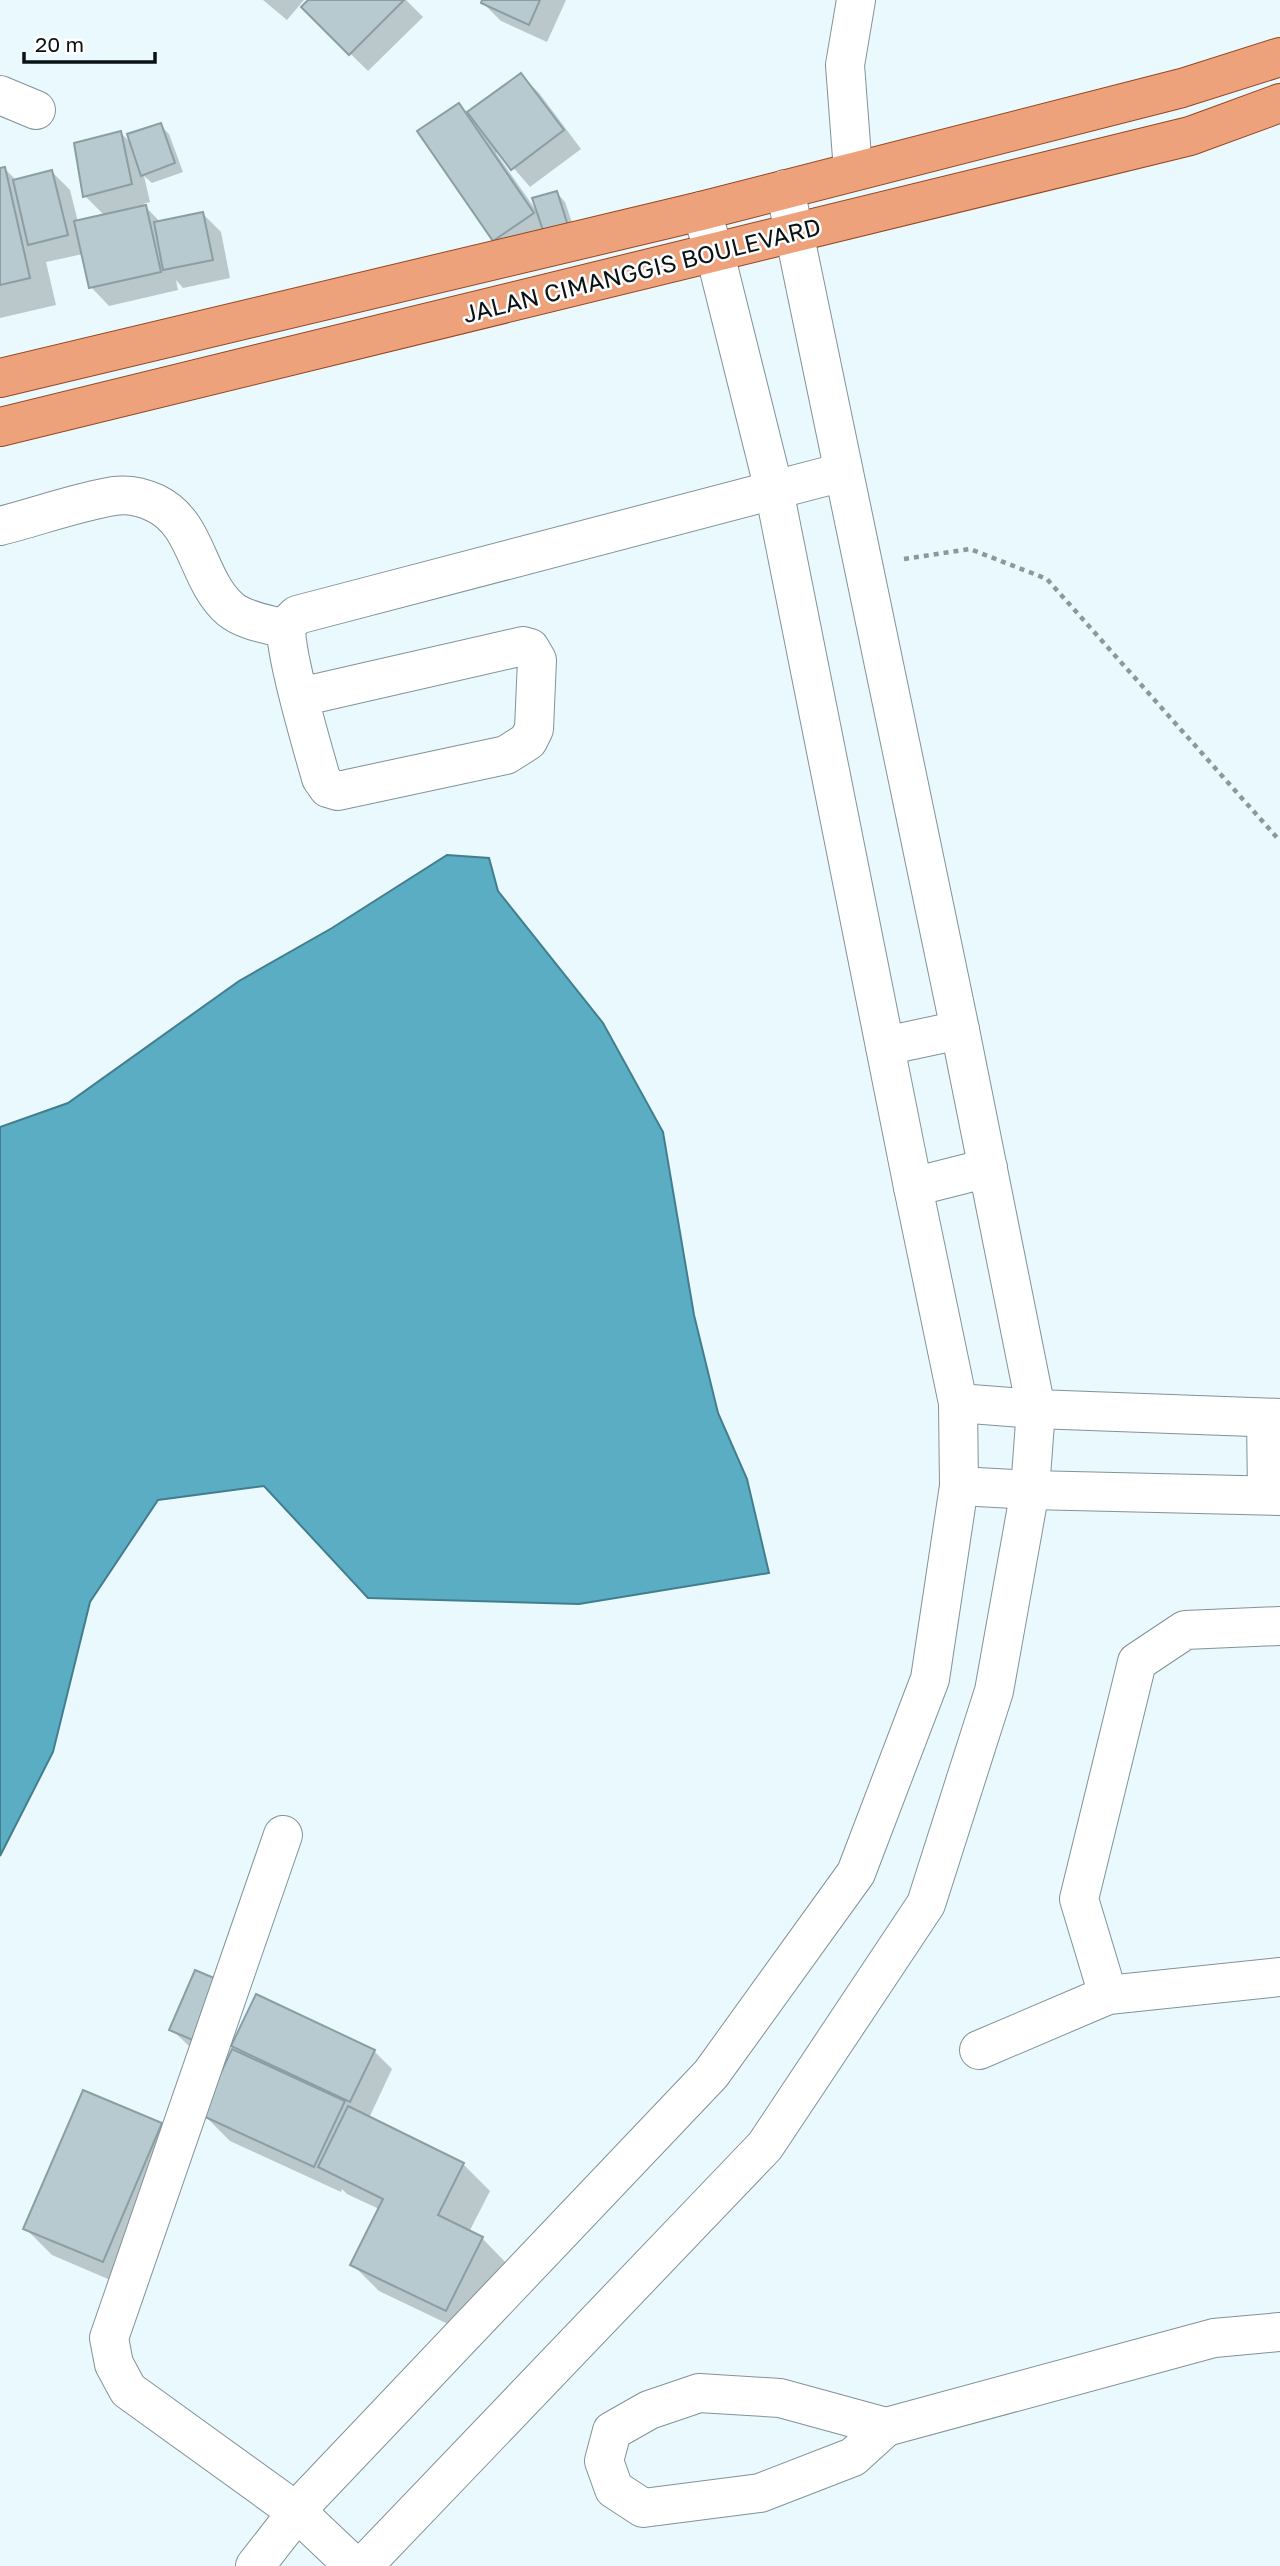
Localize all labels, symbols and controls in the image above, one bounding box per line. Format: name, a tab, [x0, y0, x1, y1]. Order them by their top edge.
scale bar	[24, 21, 156, 65]
text: 20 m	[35, 31, 84, 57]
street label: JALAN CIMANGGIS BOULEVARD	[460, 211, 824, 328]

